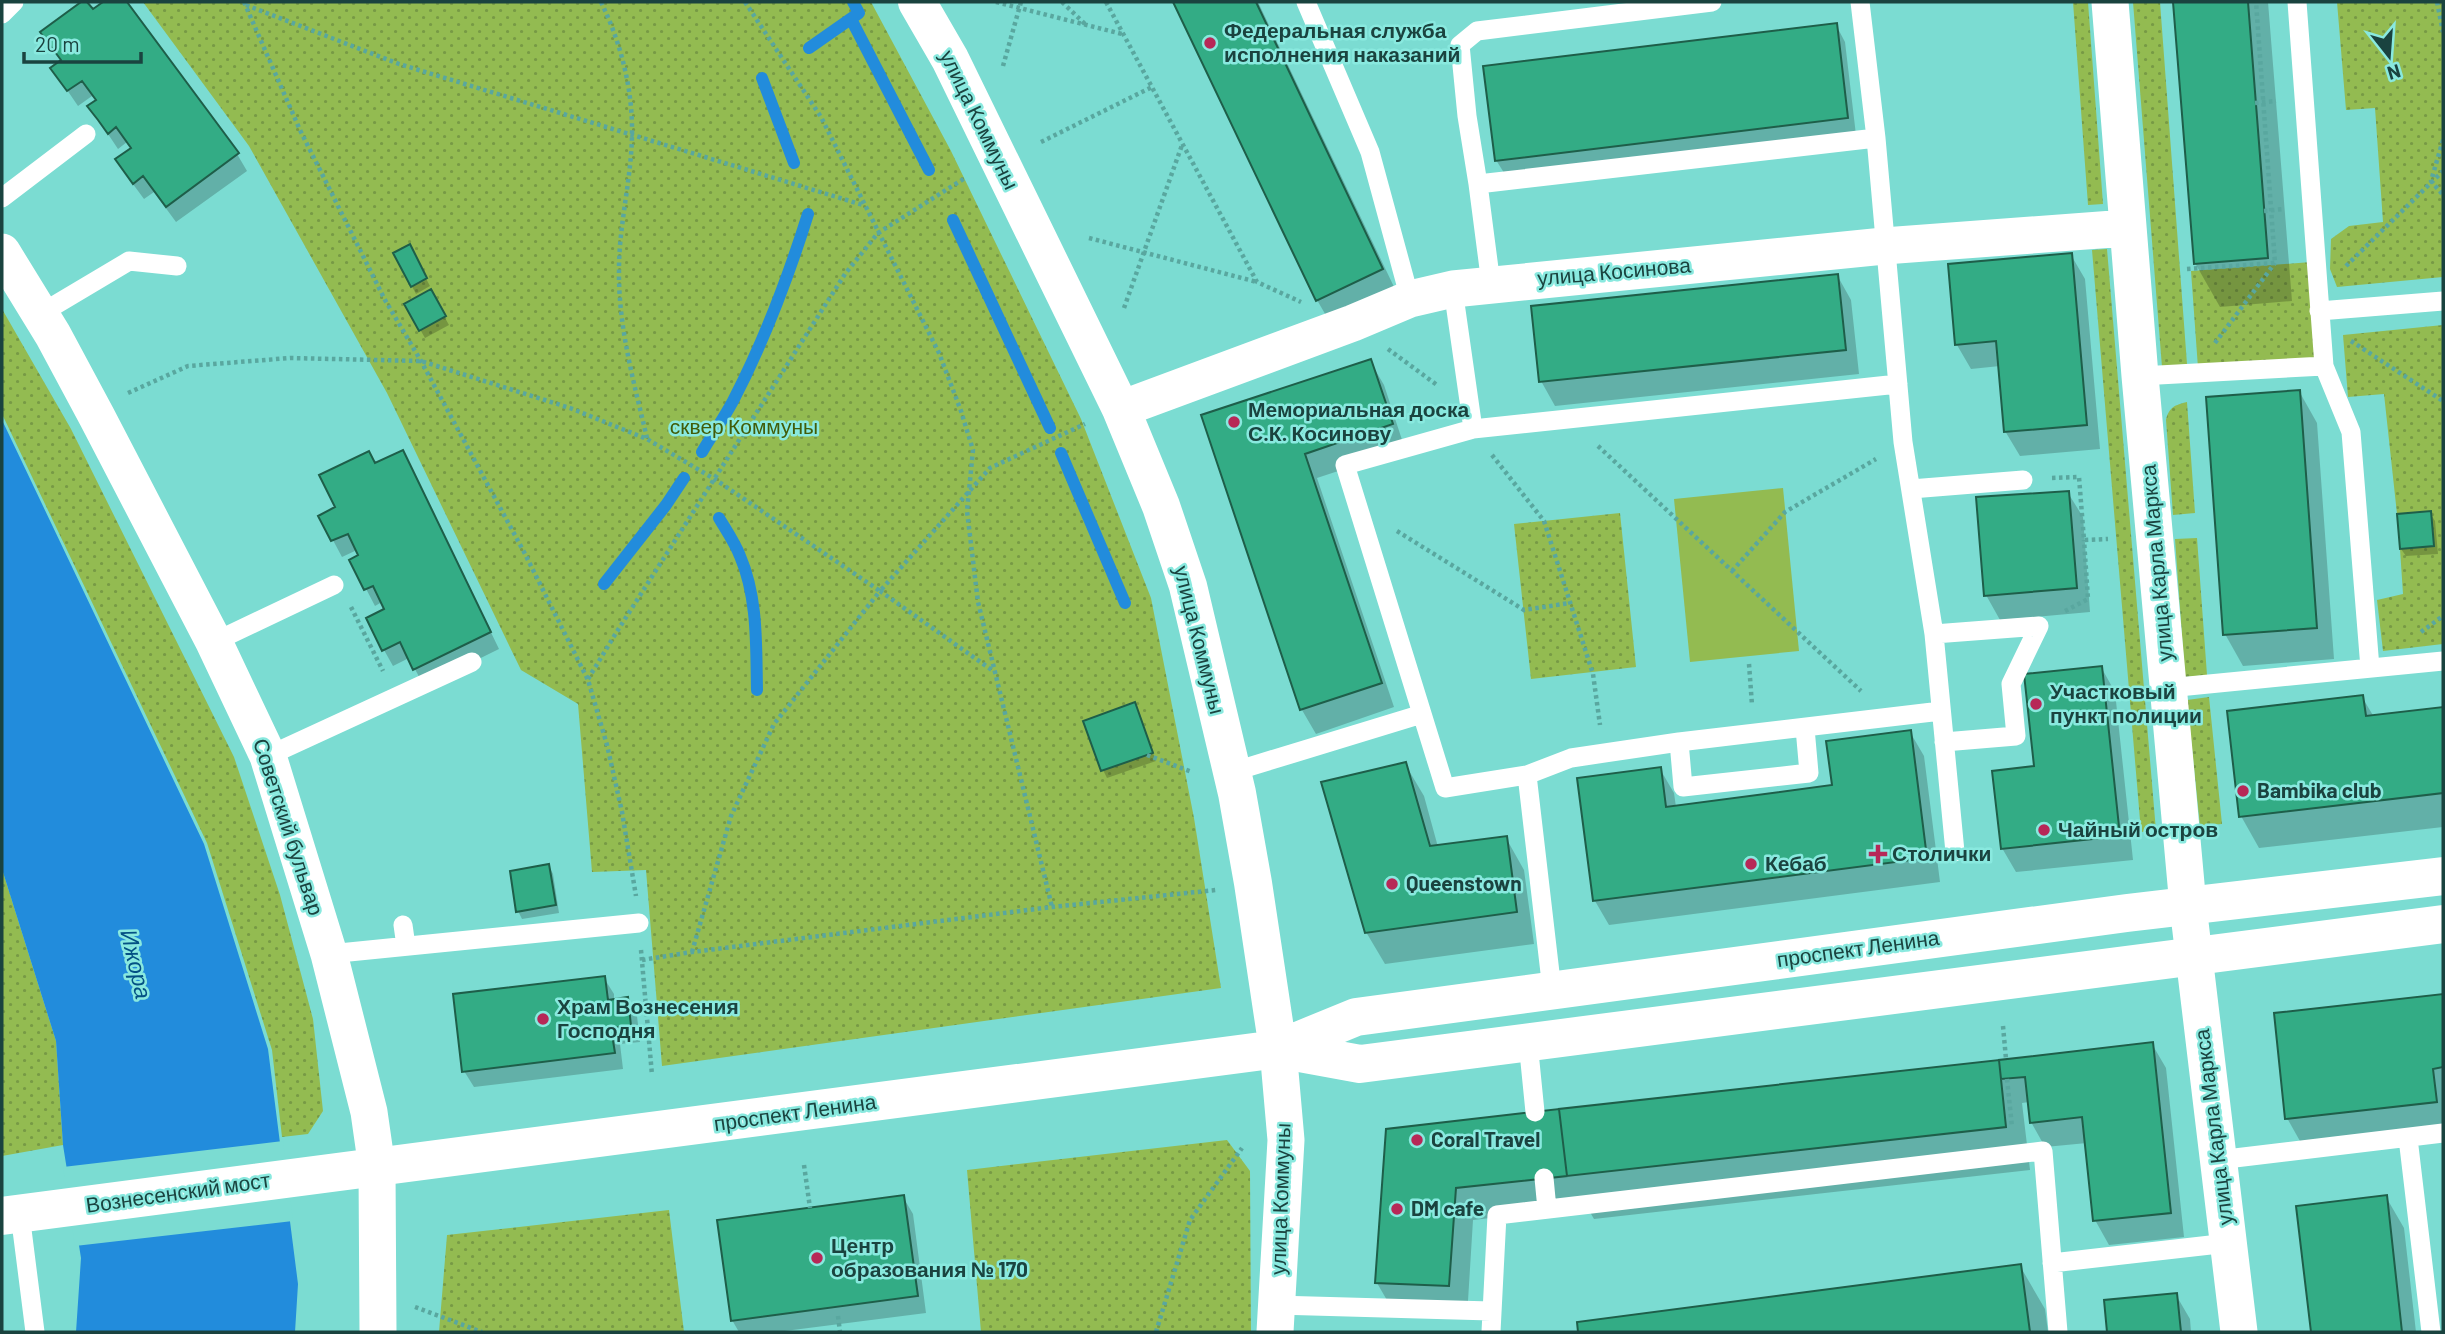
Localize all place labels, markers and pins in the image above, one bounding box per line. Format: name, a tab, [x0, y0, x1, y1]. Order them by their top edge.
place label: Федеральная служба исполнения наказаний	[1224, 17, 1460, 66]
marker: Федеральная служба исполнения наказаний	[1202, 35, 1218, 51]
place label: Мемориальная доска С.К. Косинову	[1248, 396, 1470, 445]
marker: Мемориальная доска С.К. Косинову	[1226, 414, 1242, 430]
place label: Участковый пункт полиции	[2050, 678, 2202, 727]
marker: Участковый пункт полиции	[2028, 696, 2044, 712]
place label: Bambika club	[2257, 777, 2382, 802]
marker: Bambika club	[2235, 783, 2251, 799]
place label: Чайный остров	[2058, 816, 2218, 841]
marker: Чайный остров	[2036, 822, 2052, 838]
place label: Столички	[1892, 840, 1991, 865]
marker: Столички	[1870, 846, 1886, 862]
place label: Кебаб	[1765, 850, 1827, 875]
marker: Кебаб	[1743, 856, 1759, 872]
place label: Queenstown	[1406, 870, 1522, 895]
marker: Queenstown	[1384, 876, 1400, 892]
place label: Храм Вознесения Господня	[557, 993, 739, 1042]
marker: Храм Вознесения Господня	[535, 1011, 551, 1027]
place label: Coral Travel	[1431, 1126, 1540, 1151]
marker: Coral Travel	[1409, 1132, 1425, 1148]
place label: DM cafe	[1411, 1195, 1484, 1220]
marker: DM cafe	[1389, 1201, 1405, 1217]
place label: Центр образования № 170	[831, 1232, 1028, 1281]
marker: Центр образования № 170	[809, 1250, 825, 1266]

